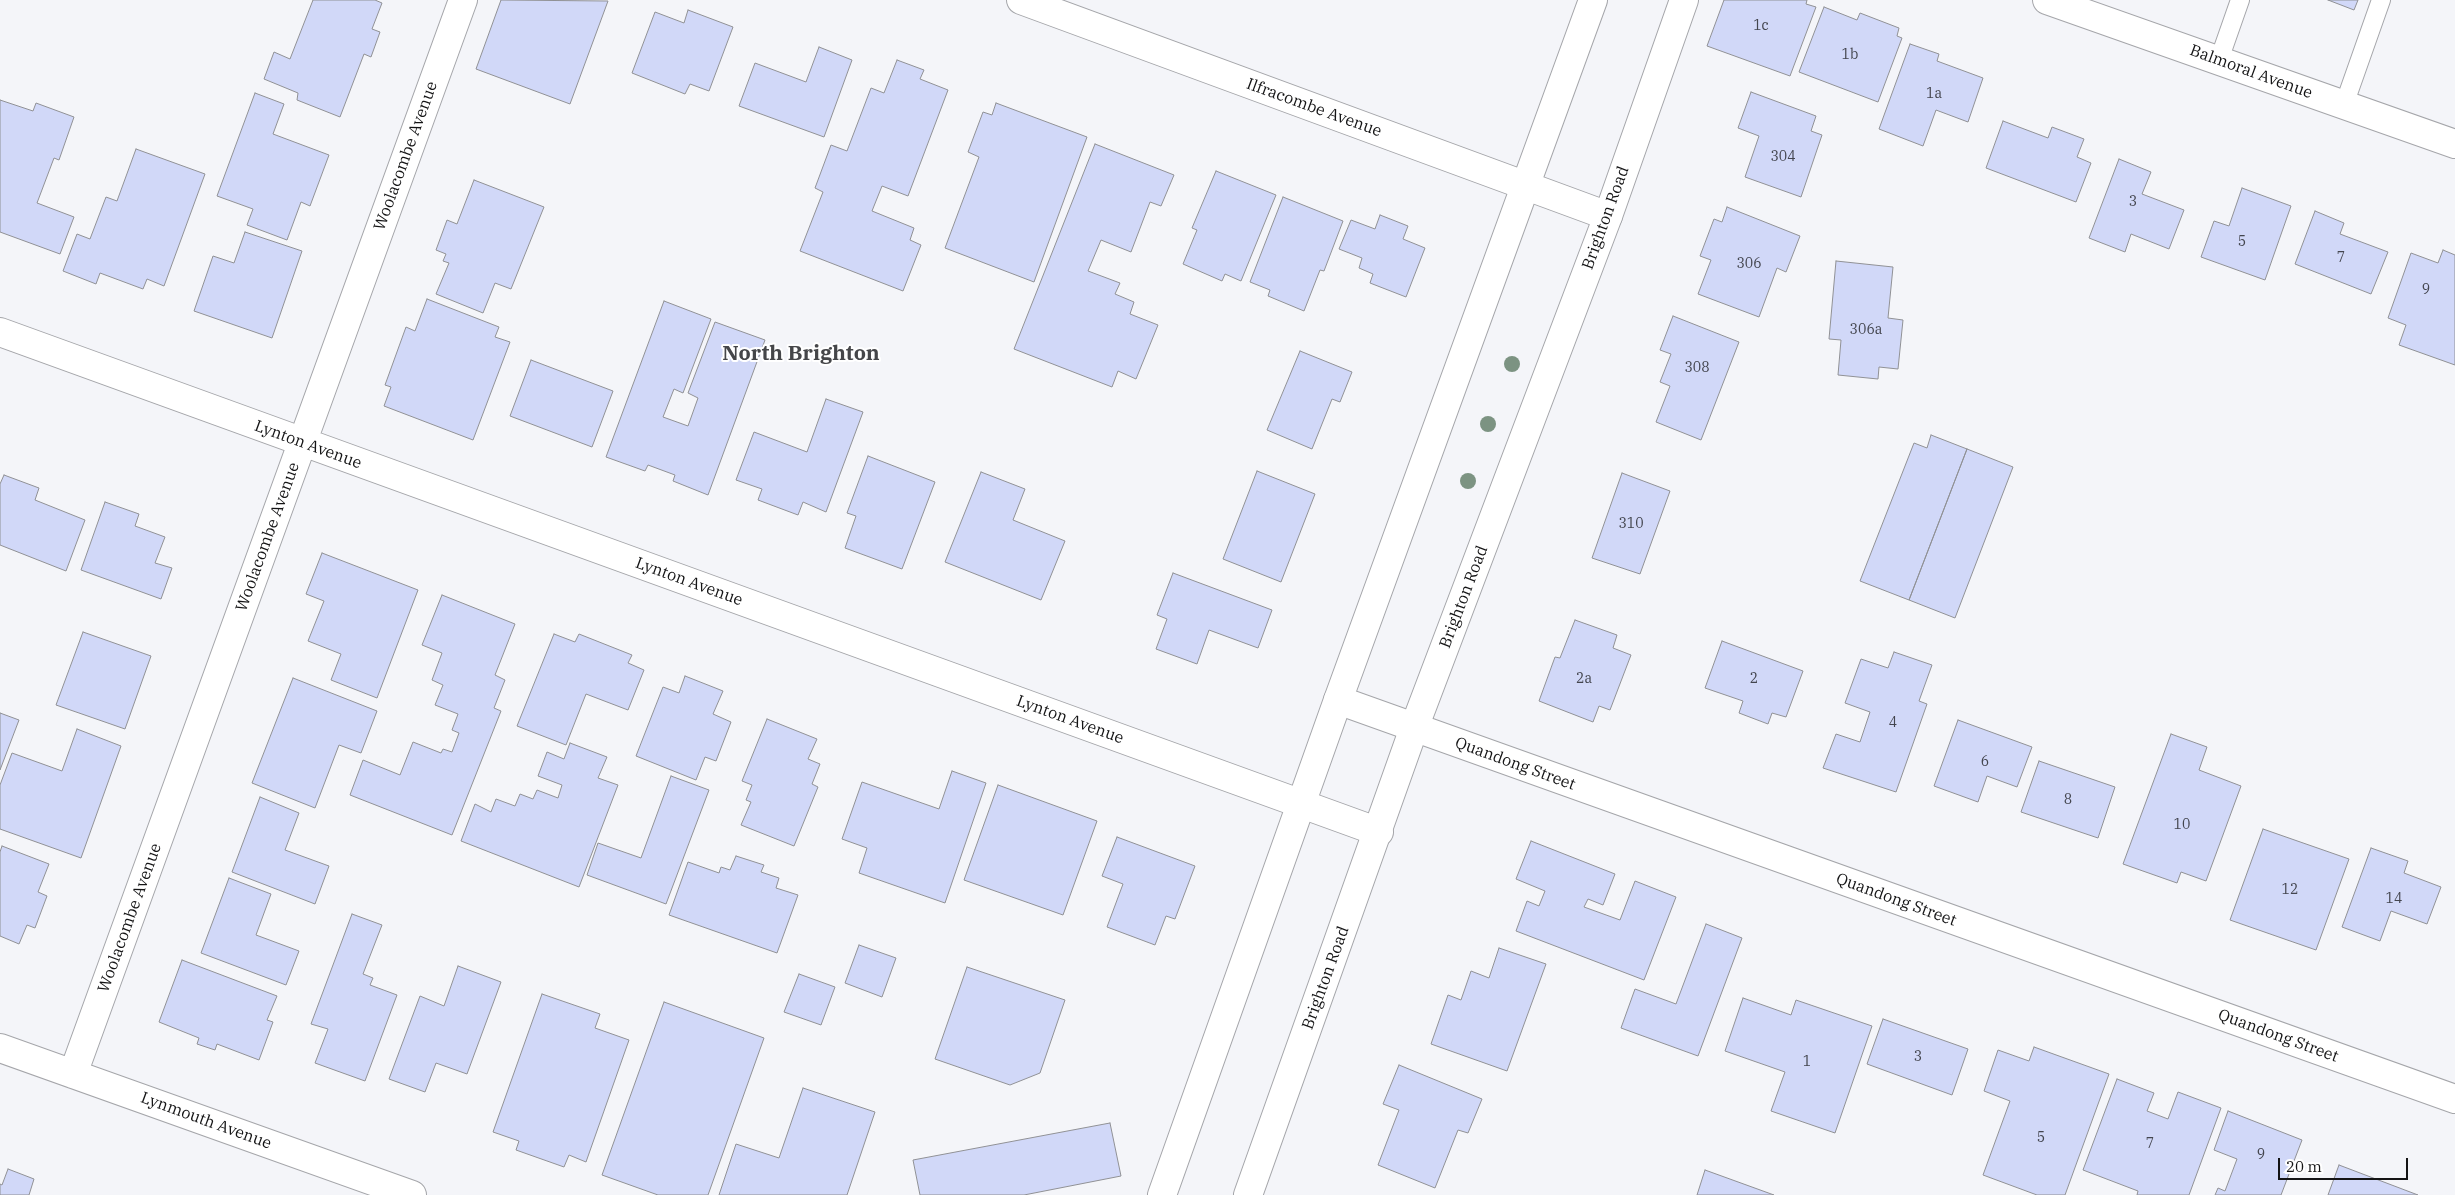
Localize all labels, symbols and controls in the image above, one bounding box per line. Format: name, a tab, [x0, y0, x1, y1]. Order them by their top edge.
house number: 1c	[1753, 18, 1769, 34]
street label: Balmoral Avenue	[2187, 41, 2315, 103]
house number: 1b	[1842, 47, 1858, 63]
street label: Ilfracombe Avenue	[1244, 75, 1384, 141]
street label: Woolacombe Avenue	[370, 79, 442, 233]
house number: 1a	[1926, 86, 1942, 102]
house number: 304	[1770, 149, 1796, 165]
street label: Brighton Road	[1578, 164, 1634, 272]
house number: 3	[2129, 194, 2137, 210]
house number: 5	[2238, 234, 2246, 250]
house number: 7	[2337, 250, 2345, 266]
house number: 306	[1736, 256, 1762, 272]
house number: 9	[2422, 282, 2430, 298]
house number: 306a	[1850, 322, 1882, 338]
district label: North Brighton	[722, 341, 880, 367]
house number: 308	[1684, 360, 1710, 376]
street label: Lynton Avenue	[252, 417, 364, 473]
street label: Woolacombe Avenue	[232, 460, 304, 614]
house number: 310	[1618, 516, 1644, 532]
street label: Brighton Road	[1436, 543, 1492, 651]
street label: Lynton Avenue	[633, 554, 745, 610]
house number: 2a	[1576, 671, 1592, 687]
house number: 2	[1750, 671, 1758, 687]
street label: Lynton Avenue	[1014, 692, 1126, 748]
house number: 4	[1889, 715, 1897, 731]
street label: Quandong Street	[1452, 733, 1578, 795]
house number: 6	[1981, 754, 1989, 770]
house number: 8	[2064, 792, 2072, 808]
house number: 10	[2174, 817, 2190, 833]
street label: Woolacombe Avenue	[94, 841, 166, 995]
street label: Quandong Street	[1833, 869, 1959, 931]
house number: 12	[2282, 882, 2298, 898]
house number: 14	[2386, 891, 2402, 907]
street label: Brighton Road	[1298, 924, 1354, 1032]
street label: Quandong Street	[2215, 1005, 2341, 1067]
house number: 3	[1914, 1049, 1922, 1065]
house number: 1	[1803, 1054, 1811, 1070]
street label: Lynmouth Avenue	[138, 1088, 274, 1154]
house number: 5	[2037, 1130, 2045, 1146]
house number: 7	[2146, 1136, 2154, 1152]
house number: 9	[2257, 1147, 2265, 1163]
scale bar	[2280, 1148, 2410, 1180]
text: 20 m	[2286, 1157, 2322, 1176]

